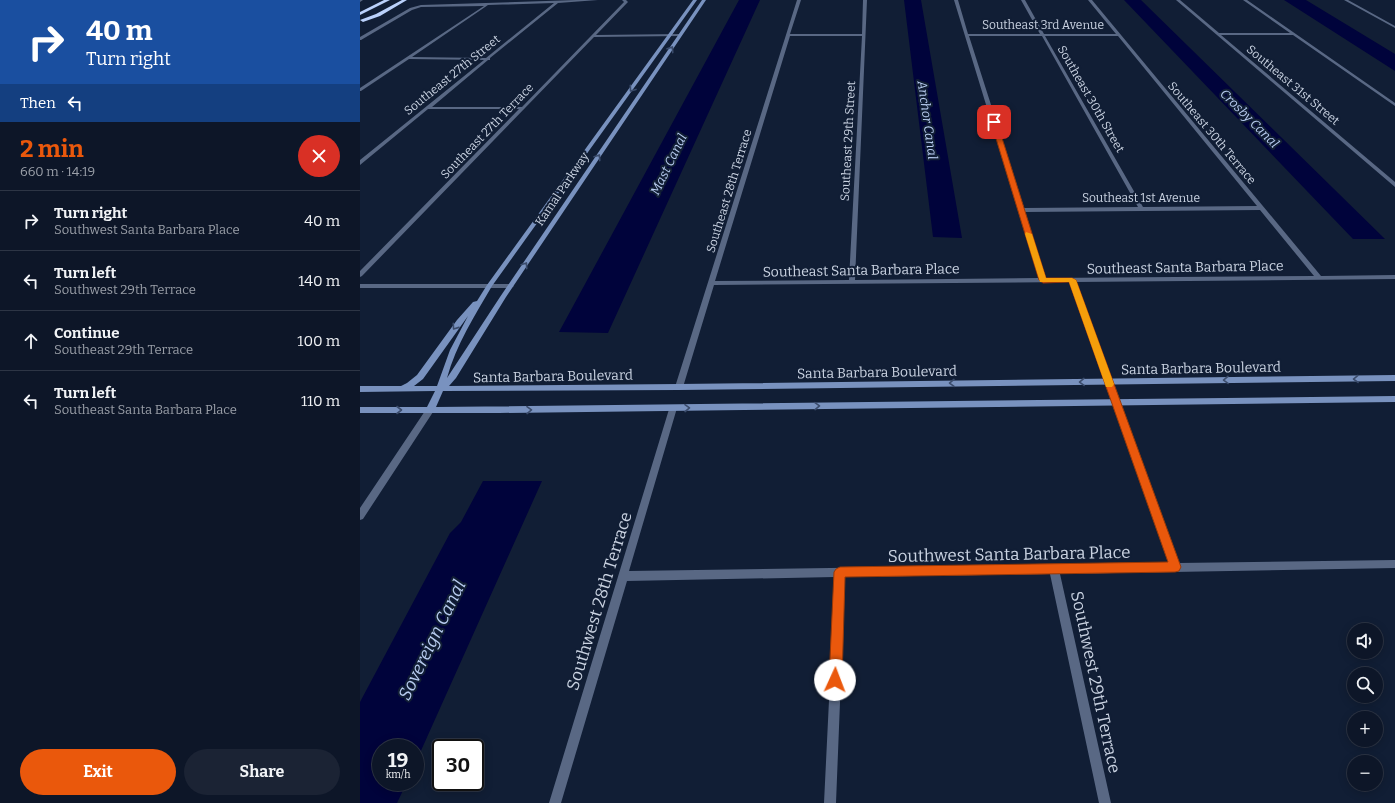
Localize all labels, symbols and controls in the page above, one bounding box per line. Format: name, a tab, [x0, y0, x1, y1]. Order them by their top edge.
text: 40 m	[86, 14, 153, 47]
icon: right	[20, 16, 72, 68]
street label: Southeast 3rd Avenue	[982, 18, 1104, 32]
street label: Southeast 27th Street	[401, 32, 503, 118]
street label: Southeast 31st Street	[1244, 42, 1343, 128]
street label: Southeast 30th Street	[1055, 43, 1128, 156]
one-way arrow	[666, 47, 673, 54]
text: Turn right	[86, 48, 171, 70]
water label: Anchor Canal	[914, 79, 941, 161]
street label: Southeast 30th Terrace	[1165, 79, 1259, 187]
street label: Southeast 27th Terrace	[438, 80, 536, 182]
street label: Southeast 29th Street	[838, 80, 858, 201]
one-way arrow	[630, 84, 637, 91]
water label: Crosby Canal	[1217, 86, 1282, 151]
icon: left	[64, 92, 86, 114]
text: Then	[20, 94, 56, 112]
pin	[977, 105, 1011, 139]
icon: arrive	[983, 111, 1005, 133]
street label: Southeast 28th Terrace	[704, 128, 754, 254]
water label: Mast Canal	[647, 131, 690, 197]
text: 2 min	[20, 135, 84, 163]
button: close	[298, 135, 340, 177]
street label: Kamal Parkway	[532, 149, 592, 228]
one-way arrow	[593, 154, 601, 161]
text: 660 m · 14:19	[20, 164, 95, 179]
street label: Southeast 1st Avenue	[1082, 191, 1200, 205]
text: Turn right	[54, 204, 127, 222]
icon: right	[20, 210, 42, 232]
text: 40 m	[304, 212, 340, 230]
text: Southwest Santa Barbara Place	[54, 222, 240, 237]
street label: Southeast Santa Barbara Place	[1086, 257, 1284, 278]
street label: Southeast Santa Barbara Place	[762, 260, 960, 281]
one-way arrow	[520, 262, 528, 269]
text: Turn left	[54, 264, 116, 282]
icon: left	[20, 270, 42, 292]
text: 140 m	[298, 272, 340, 290]
text: Southwest 29th Terrace	[54, 282, 196, 297]
one-way arrow	[453, 322, 460, 329]
text: Continue	[54, 324, 120, 342]
icon: ahead	[20, 330, 42, 352]
text: 100 m	[297, 332, 340, 350]
text: Southeast 29th Terrace	[54, 342, 193, 357]
street label: Santa Barbara Boulevard	[1121, 359, 1281, 378]
street label: Santa Barbara Boulevard	[797, 363, 957, 382]
street label: Santa Barbara Boulevard	[473, 367, 633, 386]
one-way arrow	[1353, 375, 1359, 383]
one-way arrow	[1223, 376, 1229, 384]
one-way arrow	[1079, 378, 1085, 386]
one-way arrow	[949, 379, 955, 388]
text: Turn left	[54, 384, 116, 402]
icon: left	[20, 390, 42, 412]
text: 110 m	[301, 392, 340, 410]
text: Southeast Santa Barbara Place	[54, 402, 237, 417]
one-way arrow	[814, 402, 820, 411]
one-way arrow	[684, 404, 690, 412]
one-way arrow	[396, 406, 402, 414]
one-way arrow	[526, 406, 532, 414]
street label: Southwest 28th Terrace	[562, 509, 637, 693]
street label: Southwest Santa Barbara Place	[887, 542, 1131, 567]
water label: Sovereign Canal	[393, 576, 471, 704]
street label: Southwest 29th Terrace	[1066, 589, 1125, 775]
map controls	[1347, 623, 1383, 791]
button: sound	[1347, 623, 1383, 659]
position arrow	[814, 659, 856, 701]
button: search	[1347, 667, 1383, 703]
button: +	[1347, 711, 1383, 747]
speed limit sign: 30	[432, 739, 484, 791]
text: 19	[388, 748, 408, 772]
button: Exit	[20, 749, 176, 795]
button: Share	[184, 749, 340, 795]
button: −	[1347, 755, 1383, 791]
text: km/h	[386, 769, 410, 781]

